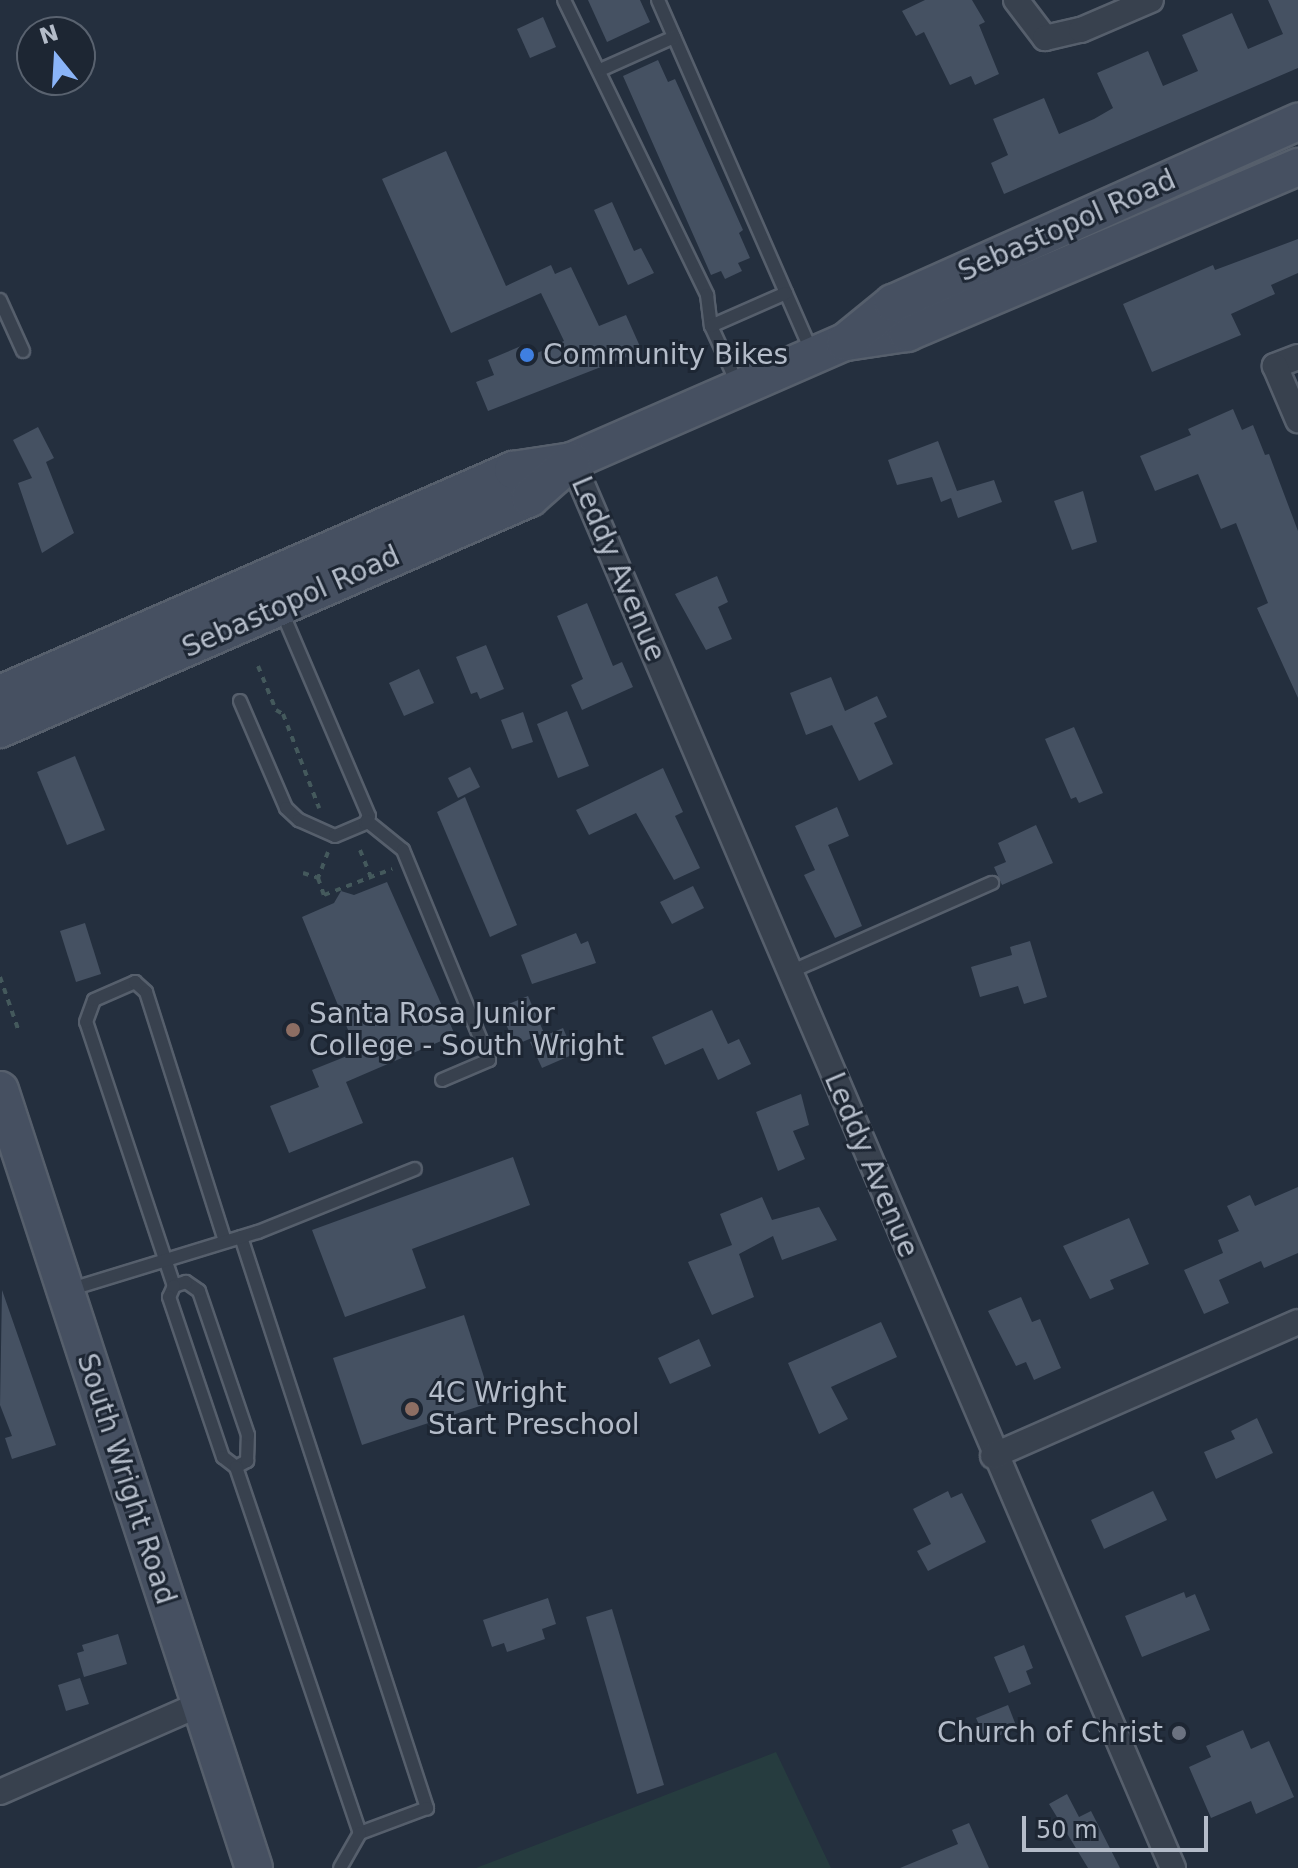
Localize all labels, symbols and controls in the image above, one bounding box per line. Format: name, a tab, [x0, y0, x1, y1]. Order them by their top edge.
north arrow	[16, 16, 96, 96]
text: N	[36, 20, 62, 49]
street label: Sebastopol Road	[953, 163, 1181, 289]
place label: Community Bikes	[543, 338, 788, 372]
marker: Community Bikes	[518, 346, 536, 364]
street label: Leddy Avenue	[564, 472, 672, 666]
street label: Sebastopol Road	[177, 539, 405, 665]
place label: Santa Rosa Junior College - South Wright	[309, 997, 624, 1063]
marker: Santa Rosa Junior College - South Wright	[284, 1021, 302, 1039]
street label: Leddy Avenue	[817, 1068, 925, 1262]
street label: South Wright Road	[70, 1349, 182, 1609]
place label: 4C Wright Start Preschool	[428, 1376, 640, 1442]
marker: 4C Wright Start Preschool	[403, 1400, 421, 1418]
place label: Church of Christ	[937, 1716, 1163, 1750]
marker: Church of Christ	[1170, 1724, 1188, 1742]
scale bar	[1026, 1800, 1212, 1850]
text: 50 m	[1036, 1816, 1098, 1844]

